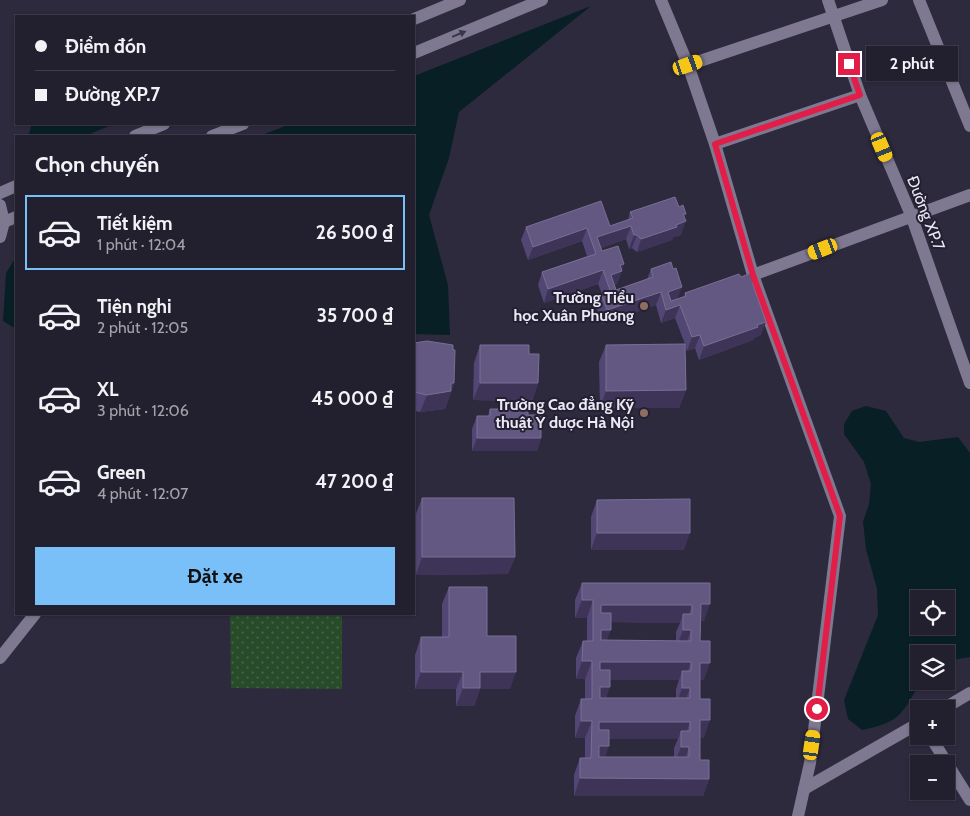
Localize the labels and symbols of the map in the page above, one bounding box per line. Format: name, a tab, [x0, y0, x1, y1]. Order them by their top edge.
one-way arrow	[452, 30, 466, 38]
callout: 2 phút	[866, 46, 959, 82]
car	[671, 53, 704, 77]
route end	[838, 53, 860, 75]
car	[869, 130, 894, 164]
street label: Đường XP.7	[903, 173, 949, 253]
car	[806, 237, 839, 261]
place label: Trường Tiểu học Xuân Phương	[513, 288, 634, 325]
marker: Trường Tiểu học Xuân Phương	[638, 300, 650, 312]
place label: Trường Cao đẳng Kỹ thuật Y dược Hà Nội	[496, 395, 634, 432]
marker: Trường Cao đẳng Kỹ thuật Y dược Hà Nội	[638, 407, 650, 419]
route start	[806, 698, 828, 720]
car	[802, 729, 821, 761]

